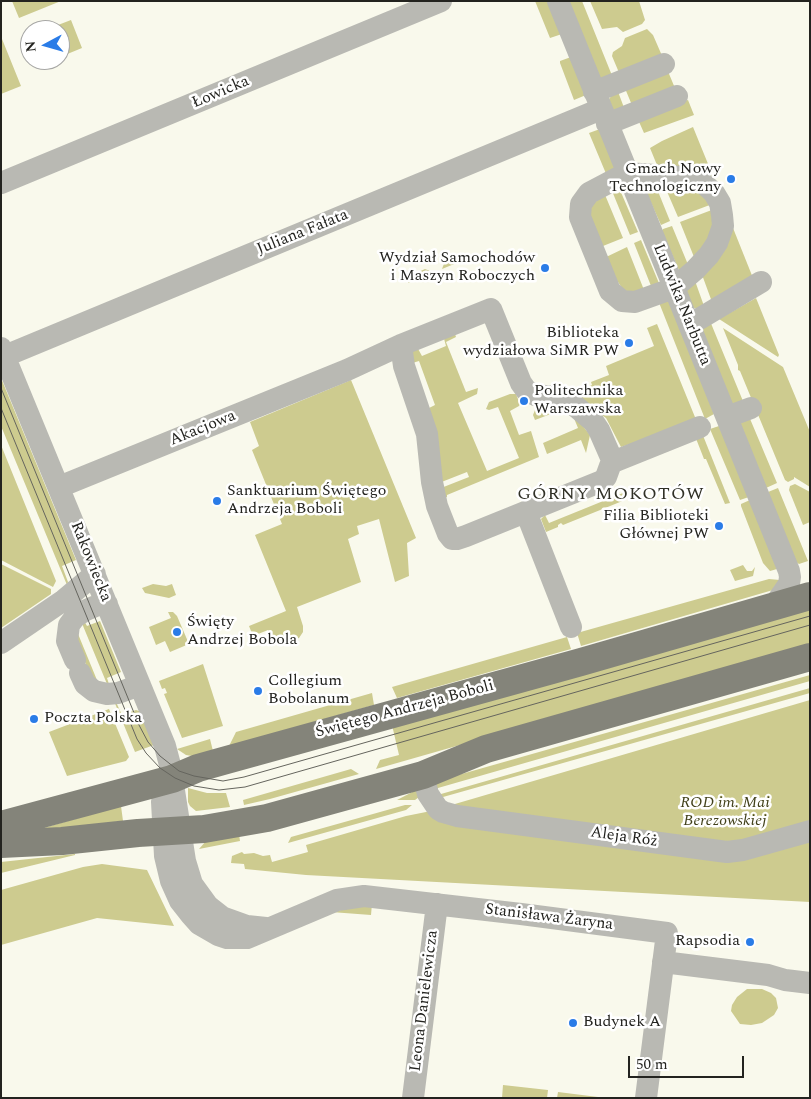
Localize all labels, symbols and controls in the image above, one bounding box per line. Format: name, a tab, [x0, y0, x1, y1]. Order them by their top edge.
north arrow	[20, 20, 70, 70]
text: N	[20, 40, 42, 53]
street label: Łowicka	[190, 72, 252, 114]
place label: Gmach Nowy Technologiczny	[609, 160, 721, 198]
marker: Gmach Nowy Technologiczny	[725, 173, 737, 185]
street label: Juliana Fałata	[254, 206, 352, 260]
street label: Ludwika Narbutta	[648, 241, 714, 369]
place label: Wydział Samochodów i Maszyn Roboczych	[379, 249, 535, 287]
marker: Wydział Samochodów i Maszyn Roboczych	[539, 262, 551, 274]
place label: Biblioteka wydziałowa SiMR PW	[463, 324, 619, 362]
marker: Biblioteka wydziałowa SiMR PW	[623, 337, 635, 349]
place label: Politechnika Warszawska	[534, 382, 623, 420]
marker: Politechnika Warszawska	[518, 395, 530, 407]
street label: Akacjowa	[167, 407, 239, 451]
place label: Sanktuarium Świętego Andrzeja Boboli	[227, 482, 386, 520]
district label: GÓRNY MOKOTÓW	[516, 484, 706, 506]
marker: Sanktuarium Świętego Andrzeja Boboli	[211, 495, 223, 507]
place label: Filia Biblioteki Głównej PW	[603, 507, 709, 545]
street label: Rakowiecka	[65, 519, 115, 605]
marker: Filia Biblioteki Głównej PW	[713, 520, 725, 532]
place label: Święty Andrzej Bobola	[187, 613, 297, 651]
marker: Święty Andrzej Bobola	[171, 626, 183, 638]
place label: Collegium Bobolanum	[268, 672, 350, 710]
street label: Świętego Andrzeja Boboli	[314, 677, 496, 743]
marker: Collegium Bobolanum	[252, 685, 264, 697]
place label: Poczta Polska	[44, 709, 142, 729]
marker: Poczta Polska	[28, 713, 40, 725]
park label: ROD im. Mai Berezowskiej	[680, 794, 770, 832]
street label: Aleja Róż	[589, 824, 659, 852]
street label: Stanisława Żaryna	[484, 901, 614, 935]
street label: Leona Danielewicza	[407, 929, 443, 1073]
place label: Rapsodia	[675, 932, 740, 952]
marker: Rapsodia	[744, 936, 756, 948]
place label: Budynek A	[583, 1013, 661, 1033]
marker: Budynek A	[567, 1017, 579, 1029]
scale bar	[631, 1046, 747, 1078]
text: 50 m	[636, 1053, 668, 1076]

